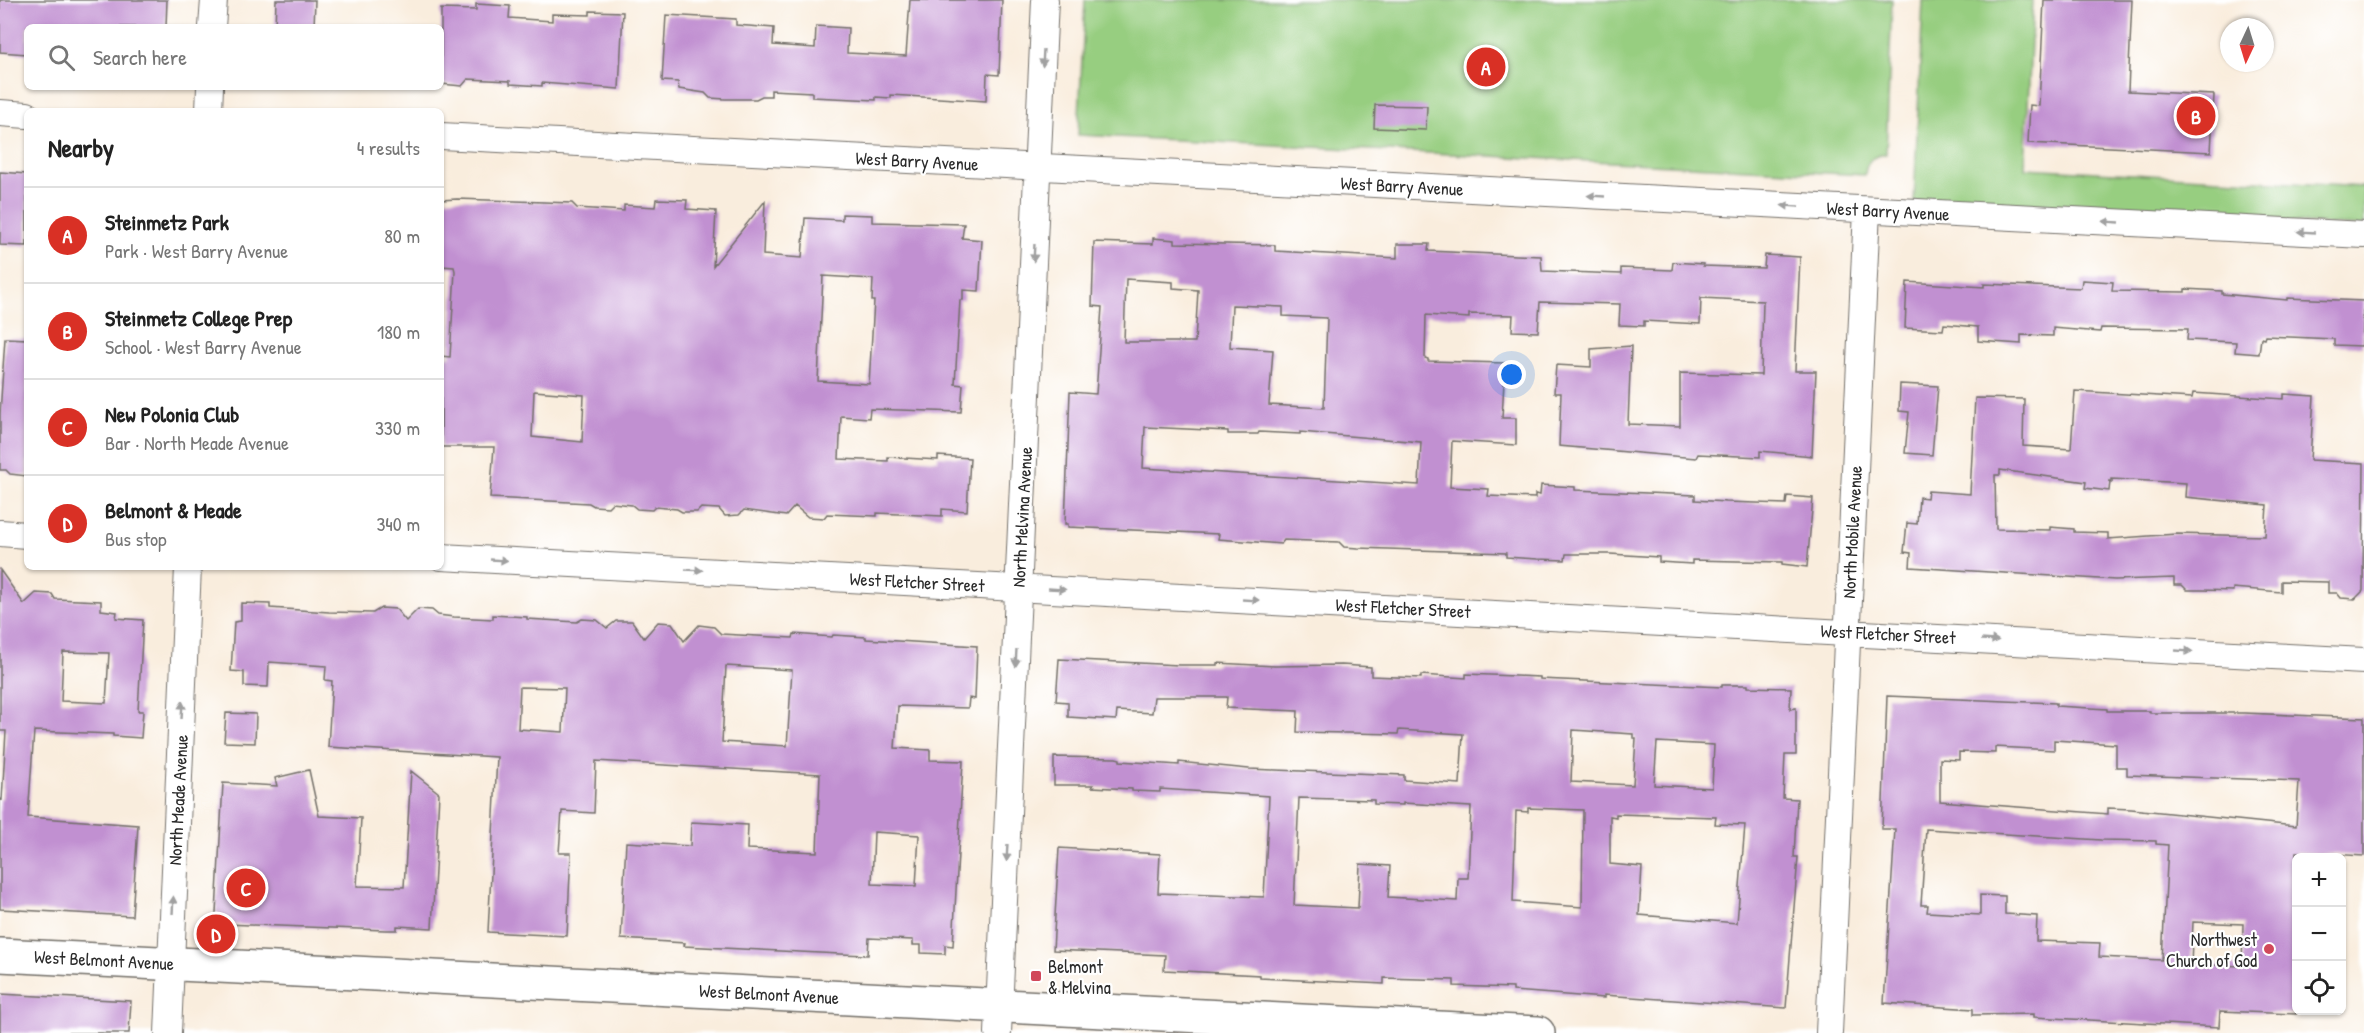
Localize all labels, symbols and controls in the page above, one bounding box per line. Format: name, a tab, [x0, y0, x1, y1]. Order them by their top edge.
north arrow	[2220, 18, 2274, 72]
search box	[24, 24, 444, 90]
icon: search	[45, 41, 78, 74]
text: Search here	[93, 42, 187, 72]
pin: A	[1466, 44, 1506, 90]
one-way arrow	[1038, 49, 1047, 68]
pin: B	[2176, 94, 2216, 138]
text: Nearby	[48, 130, 114, 165]
text: 4 results	[357, 134, 420, 161]
street label: West Barry Avenue	[855, 145, 979, 177]
street label: West Barry Avenue	[1340, 170, 1464, 202]
one-way arrow	[1586, 191, 1605, 200]
street label: West Barry Avenue	[1826, 195, 1950, 227]
one-way arrow	[1781, 201, 1800, 211]
text: Steinmetz Park	[105, 207, 229, 237]
one-way arrow	[2101, 218, 2120, 227]
text: A	[63, 222, 72, 249]
text: 80 m	[384, 222, 420, 249]
one-way arrow	[2296, 228, 2315, 237]
text: Park · West Barry Avenue	[105, 237, 288, 264]
one-way arrow	[1029, 244, 1038, 263]
text: Steinmetz College Prep	[105, 303, 292, 333]
text: B	[62, 318, 73, 345]
text: 180 m	[377, 318, 420, 345]
text: School · West Barry Avenue	[105, 333, 302, 360]
your location	[1497, 360, 1526, 389]
text: New Polonia Club	[105, 399, 239, 429]
text: C	[62, 414, 73, 441]
text: 330 m	[375, 414, 420, 441]
text: Bar · North Meade Avenue	[105, 429, 289, 456]
street label: North Melvina Avenue	[1006, 446, 1038, 588]
street label: North Mobile Avenue	[1836, 465, 1868, 599]
text: Belmont & Meade	[105, 495, 242, 525]
text: D	[63, 510, 72, 537]
text: 340 m	[376, 510, 420, 537]
text: Bus stop	[105, 525, 167, 552]
one-way arrow	[490, 555, 509, 564]
one-way arrow	[685, 566, 704, 575]
street label: West Fletcher Street	[849, 566, 986, 598]
one-way arrow	[1047, 585, 1066, 594]
street label: West Fletcher Street	[1335, 592, 1472, 624]
one-way arrow	[1242, 595, 1261, 604]
street label: West Fletcher Street	[1820, 618, 1957, 650]
one-way arrow	[1980, 635, 1999, 644]
one-way arrow	[2175, 646, 2194, 655]
one-way arrow	[1011, 648, 1020, 667]
one-way arrow	[177, 700, 186, 719]
street label: North Meade Avenue	[162, 734, 194, 866]
one-way arrow	[1002, 843, 1011, 862]
map controls	[2292, 853, 2346, 1015]
button: +	[2292, 853, 2346, 907]
pin: C	[226, 866, 266, 910]
one-way arrow	[169, 895, 178, 914]
button: −	[2292, 907, 2346, 961]
pin: D	[196, 912, 236, 956]
place label: Northwest Church of God	[2166, 927, 2258, 973]
marker: Northwest Church of God	[2262, 942, 2276, 956]
street label: West Belmont Avenue	[33, 944, 175, 976]
place label: Belmont & Melvina	[1048, 954, 1111, 1000]
button: locate	[2292, 961, 2346, 1015]
marker: Belmont & Melvina	[1029, 969, 1043, 983]
street label: West Belmont Avenue	[698, 978, 840, 1010]

